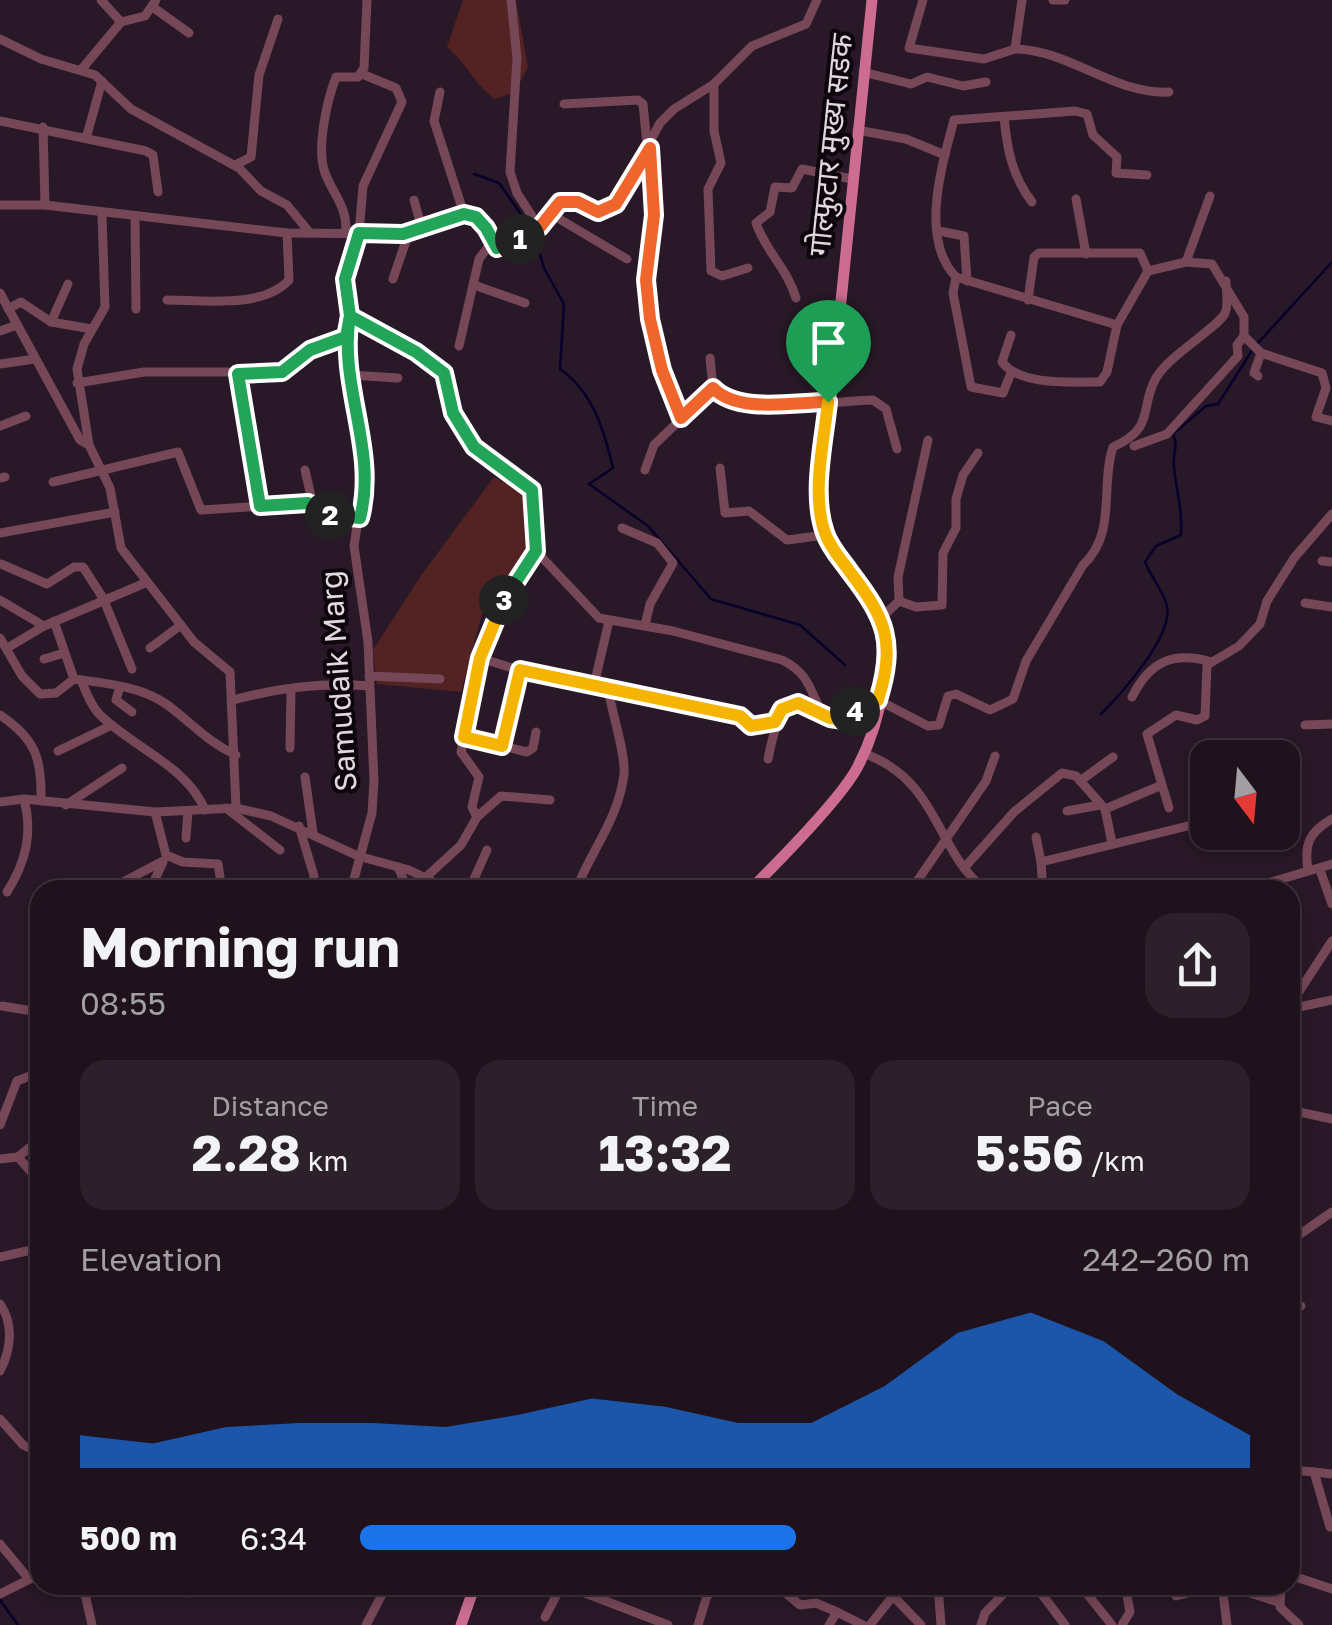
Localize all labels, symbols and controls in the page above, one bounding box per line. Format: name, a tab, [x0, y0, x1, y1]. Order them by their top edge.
street label: गोल्फुटार मुख्य सडक	[800, 31, 861, 258]
pin: 1	[495, 214, 545, 264]
text: 1	[513, 222, 527, 255]
pin	[786, 300, 871, 403]
icon: arrive	[801, 315, 856, 370]
pin: 2	[305, 490, 355, 540]
text: 2	[321, 498, 339, 531]
street label: Samudaik Marg	[312, 569, 364, 793]
pin: 3	[479, 575, 529, 625]
text: 3	[495, 583, 513, 616]
pin: 4	[830, 686, 880, 736]
text: 4	[846, 694, 864, 727]
north arrow	[1190, 740, 1300, 850]
map controls	[1190, 740, 1300, 850]
text: Morning run	[80, 913, 400, 979]
button: share	[1145, 913, 1250, 1018]
text: 08:55	[80, 984, 166, 1022]
text: Distance	[211, 1089, 329, 1122]
text: Time	[632, 1089, 698, 1122]
text: Pace	[1027, 1089, 1093, 1122]
text: 2.28	[192, 1122, 301, 1182]
text: 13:32	[598, 1122, 732, 1182]
text: 5:56	[975, 1122, 1084, 1182]
text: km	[301, 1144, 348, 1177]
text: /km	[1084, 1144, 1145, 1177]
text: Elevation	[80, 1240, 222, 1278]
text: 242–260 m	[1082, 1240, 1250, 1278]
text: 500 m	[80, 1519, 177, 1557]
text: 6:34	[240, 1519, 307, 1557]

